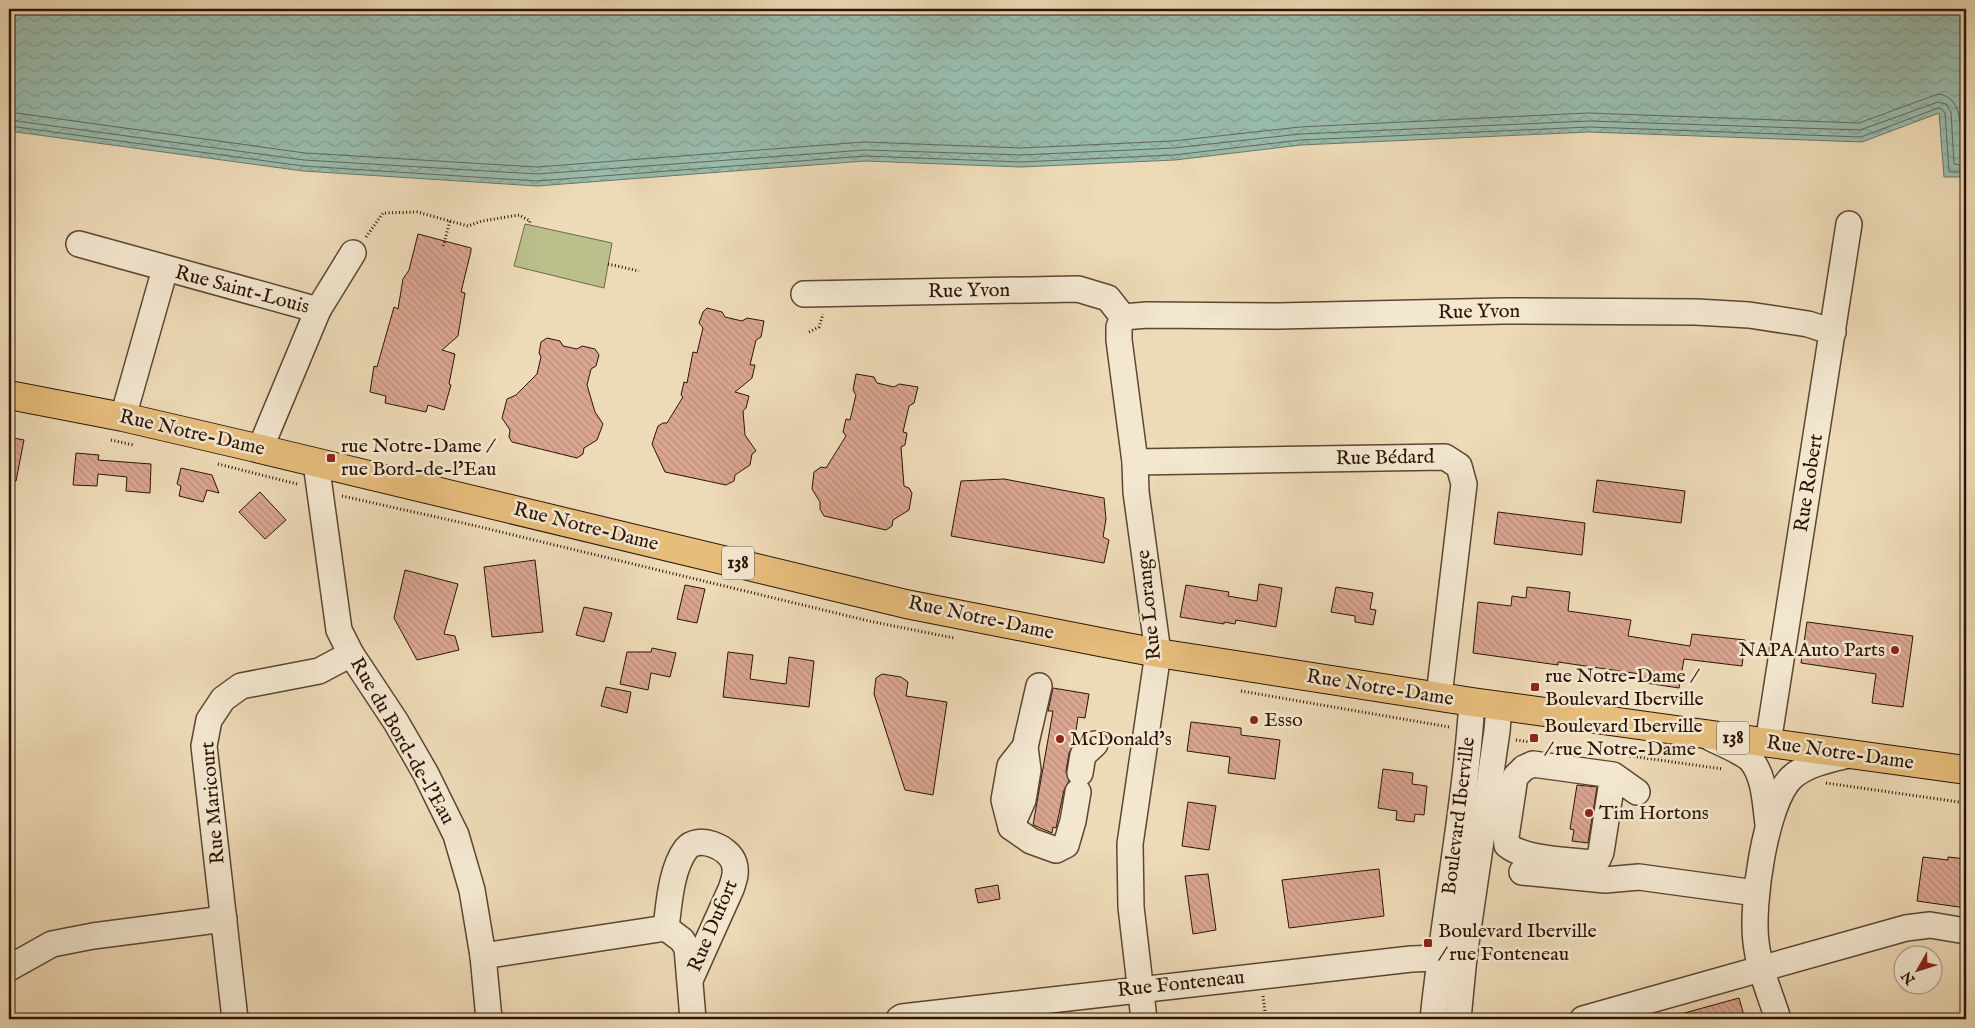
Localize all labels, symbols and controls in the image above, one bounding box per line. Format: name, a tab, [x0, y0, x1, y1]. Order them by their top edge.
street label: Rue Saint-Louis	[172, 260, 312, 320]
street label: Rue Yvon	[928, 278, 1011, 304]
street label: Rue Yvon	[1438, 299, 1521, 325]
street label: Rue Notre-Dame	[117, 404, 267, 462]
street label: Rue Robert	[1789, 432, 1829, 534]
place label: rue Notre-Dame / rue Bord-de-l'Eau	[341, 434, 496, 482]
street label: Rue Bédard	[1335, 445, 1435, 471]
marker: rue Notre-Dame / rue Bord-de-l'Eau	[325, 452, 337, 464]
street label: Rue Notre-Dame	[511, 497, 661, 557]
road number: 138	[722, 546, 754, 580]
street label: Rue Lorange	[1131, 549, 1167, 661]
street label: Rue Notre-Dame	[906, 590, 1056, 646]
place label: NAPA Auto Parts	[1739, 638, 1885, 663]
marker: NAPA Auto Parts	[1889, 644, 1901, 656]
street label: Rue du Bord-de-l'Eau	[344, 653, 460, 829]
street label: Rue Notre-Dame	[1305, 664, 1455, 712]
place label: rue Notre-Dame / Boulevard Iberville	[1545, 664, 1704, 712]
marker: rue Notre-Dame / Boulevard Iberville	[1529, 681, 1541, 693]
place label: Esso	[1264, 708, 1303, 733]
marker: Esso	[1248, 714, 1260, 726]
place label: Boulevard Iberville / rue Notre-Dame	[1544, 714, 1703, 762]
road number: 138	[1717, 721, 1749, 754]
place label: McDonald's	[1070, 727, 1172, 752]
street label: Rue Notre-Dame	[1765, 730, 1915, 776]
marker: Boulevard Iberville / rue Notre-Dame	[1528, 732, 1540, 744]
marker: McDonald's	[1054, 733, 1066, 745]
street label: Boulevard Iberville	[1437, 736, 1481, 896]
street label: Rue Maricourt	[195, 741, 231, 865]
place label: Tim Hortons	[1599, 801, 1709, 826]
marker: Tim Hortons	[1583, 807, 1595, 819]
street label: Rue Dufort	[682, 876, 744, 976]
place label: Boulevard Iberville / rue Fonteneau	[1438, 919, 1597, 967]
marker: Boulevard Iberville / rue Fonteneau	[1422, 937, 1434, 949]
north arrow	[1892, 946, 1942, 996]
street label: Rue Fonteneau	[1116, 965, 1246, 1003]
text: N	[1898, 967, 1920, 989]

